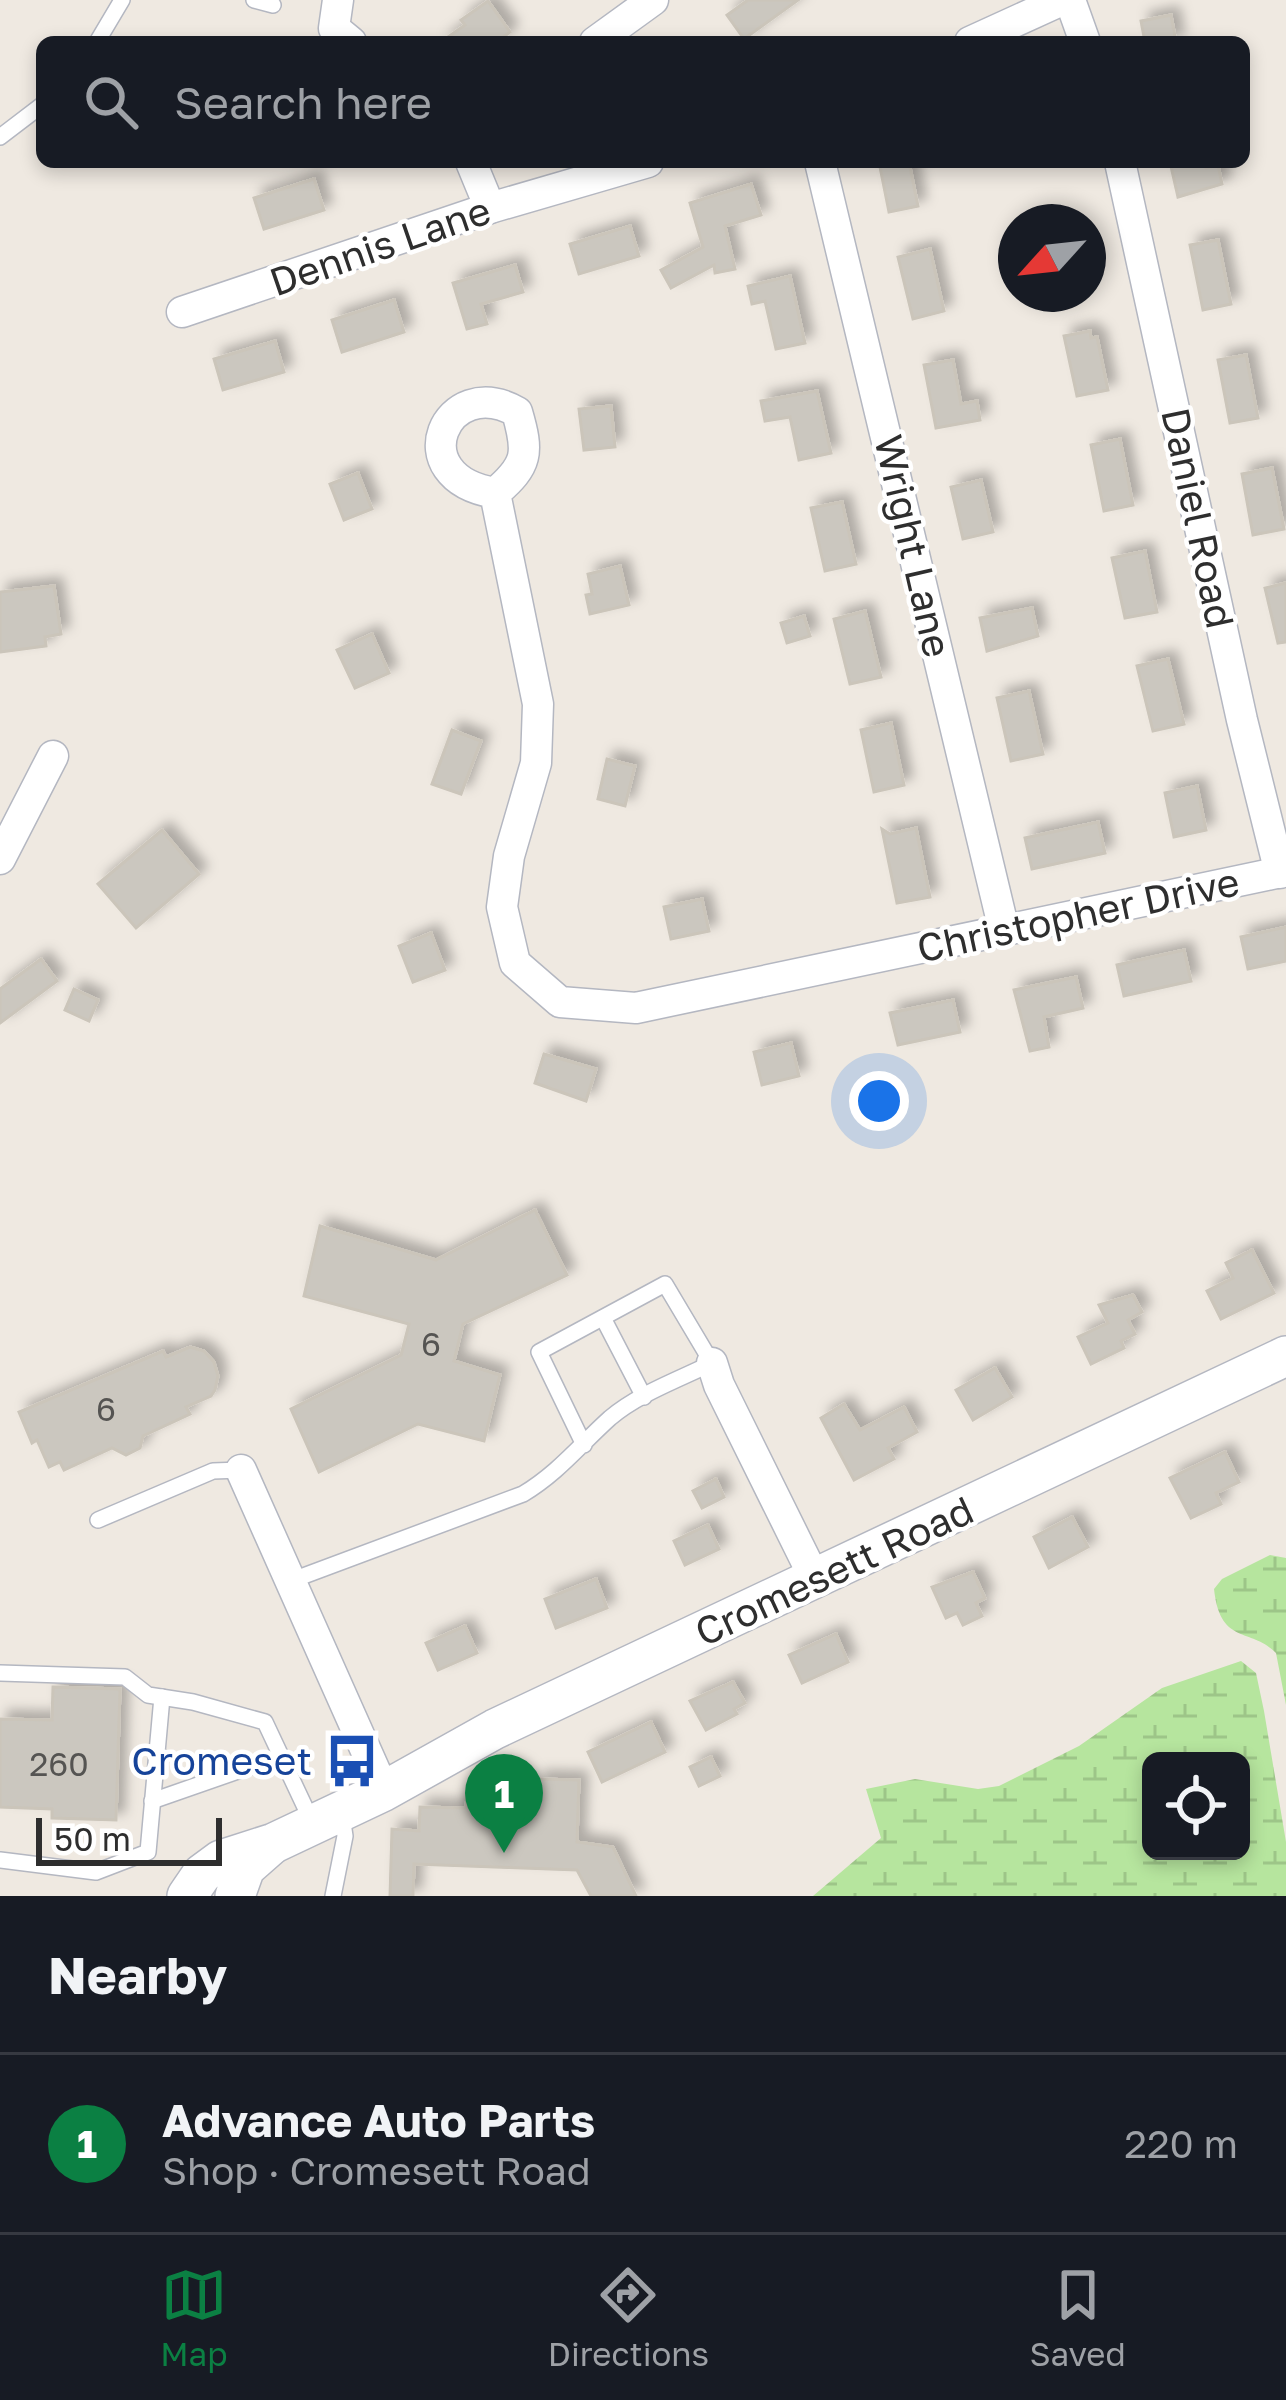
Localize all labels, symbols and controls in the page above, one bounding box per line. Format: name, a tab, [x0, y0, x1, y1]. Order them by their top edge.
search box	[36, 36, 1250, 168]
icon: search	[78, 69, 144, 135]
text: Search here	[174, 75, 432, 129]
street label: Dennis Lane	[263, 186, 496, 305]
north arrow	[998, 204, 1106, 312]
street label: Daniel Road	[1152, 403, 1245, 632]
street label: Wright Lane	[865, 430, 962, 662]
street label: Christopher Drive	[913, 857, 1243, 972]
your location	[849, 1071, 909, 1131]
house number: 6	[421, 1324, 441, 1363]
house number: 6	[96, 1389, 116, 1428]
street label: Cromesett Road	[687, 1486, 980, 1656]
bus stop icon: Cromeset	[323, 1732, 381, 1790]
place label: Cromeset	[131, 1737, 312, 1784]
house number: 260	[29, 1744, 89, 1783]
map controls	[1142, 1752, 1250, 1860]
button: locate	[1142, 1752, 1250, 1860]
pin: 1	[465, 1754, 543, 1853]
scale bar	[36, 1812, 222, 1865]
text: 50 m	[54, 1819, 131, 1858]
text: Nearby	[48, 1944, 227, 2005]
text: Advance Auto Parts	[162, 2093, 595, 2147]
text: 1	[77, 2120, 97, 2167]
text: 220 m	[1124, 2120, 1238, 2167]
text: Shop · Cromesett Road	[162, 2147, 591, 2194]
tab: Map	[160, 2262, 228, 2373]
tab: Directions	[548, 2262, 709, 2373]
tab: Saved	[1029, 2262, 1126, 2373]

